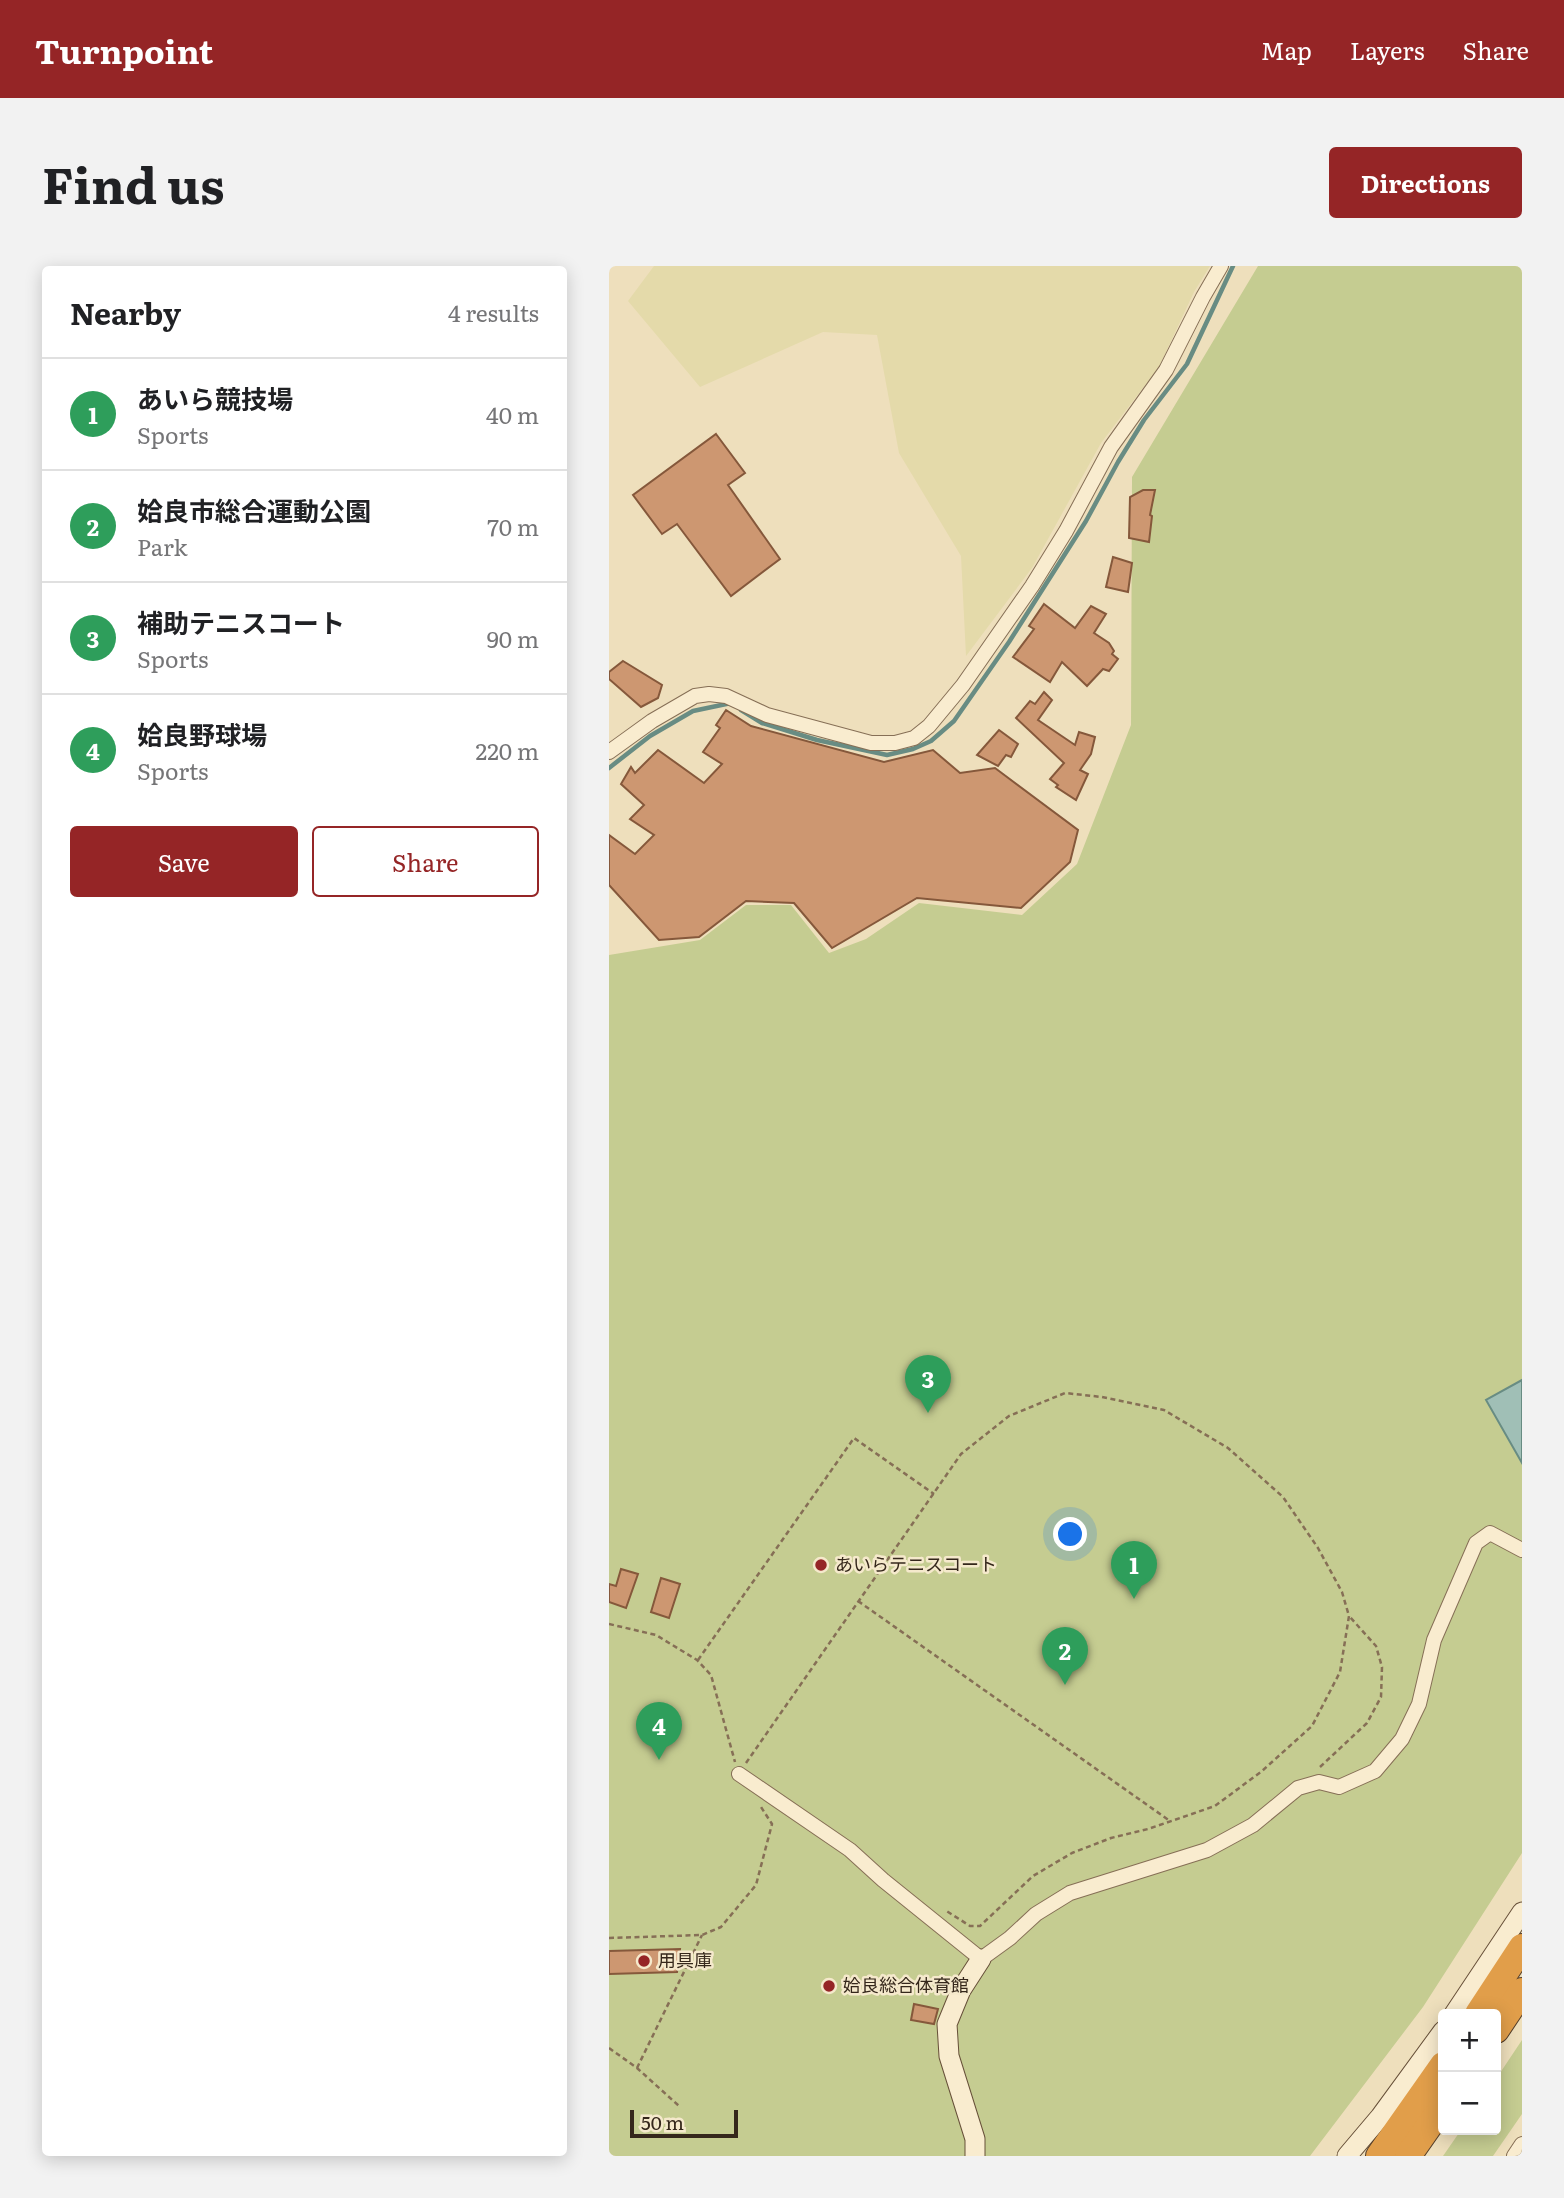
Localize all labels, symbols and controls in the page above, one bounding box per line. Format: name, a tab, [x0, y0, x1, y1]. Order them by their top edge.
text: Turnpoint	[35, 25, 213, 74]
text: Map	[1261, 32, 1312, 67]
text: Layers	[1350, 32, 1424, 67]
text: Share	[1462, 32, 1529, 67]
text: Find us	[42, 146, 225, 219]
button: Directions	[1329, 147, 1522, 218]
text: Nearby	[70, 290, 181, 334]
text: 4 results	[448, 295, 539, 329]
text: あいら競技場	[137, 378, 293, 417]
text: 1	[88, 397, 98, 431]
text: 40 m	[486, 397, 539, 431]
text: Sports	[137, 417, 208, 451]
text: 姶良市総合運動公園	[137, 490, 371, 529]
text: 2	[87, 509, 99, 543]
text: 70 m	[487, 509, 539, 543]
text: Park	[137, 529, 187, 563]
text: 補助テニスコート	[137, 602, 345, 641]
text: 3	[87, 621, 99, 655]
text: 90 m	[487, 621, 539, 655]
text: Sports	[137, 641, 208, 675]
text: 姶良野球場	[137, 714, 267, 753]
text: 4	[86, 733, 100, 767]
text: 220 m	[475, 733, 539, 767]
text: Sports	[137, 753, 208, 787]
button: Save	[70, 826, 298, 897]
button: Share	[312, 826, 539, 897]
pin: 3	[905, 1355, 951, 1413]
your location	[1053, 1517, 1087, 1551]
pin: 1	[1111, 1541, 1157, 1599]
place label: あいらテニスコート	[835, 1550, 997, 1577]
marker: あいらテニスコート	[813, 1557, 829, 1573]
pin: 2	[1042, 1627, 1088, 1685]
pin: 4	[636, 1702, 682, 1760]
place label: 用具庫	[658, 1946, 712, 1973]
marker: 用具庫	[636, 1953, 652, 1969]
place label: 姶良総合体育館	[843, 1971, 969, 1998]
marker: 姶良総合体育館	[821, 1978, 837, 1994]
map controls	[1438, 2009, 1501, 2135]
button: +	[1438, 2009, 1501, 2072]
button: −	[1438, 2072, 1501, 2135]
scale bar	[630, 2107, 739, 2139]
text: 50 m	[641, 2108, 684, 2136]

